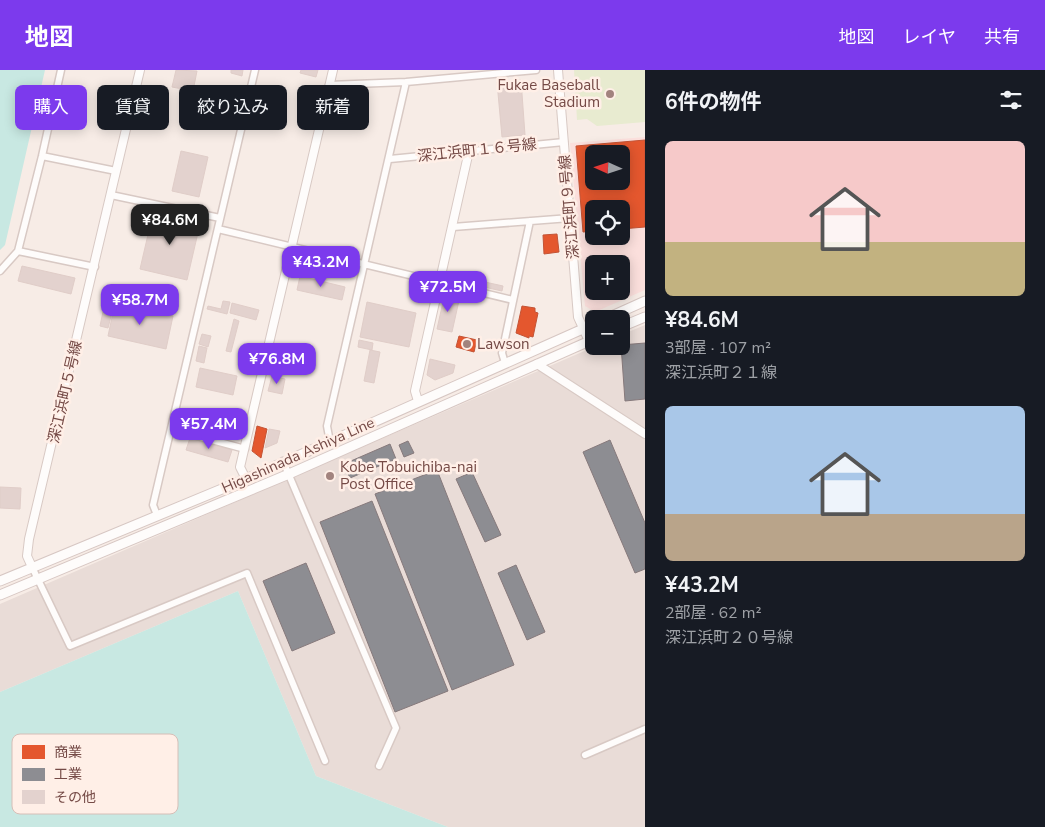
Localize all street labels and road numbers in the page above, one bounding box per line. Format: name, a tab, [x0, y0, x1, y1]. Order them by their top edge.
street label: 深江浜町１６号線	[416, 134, 538, 166]
street label: 深江浜町９号線	[554, 154, 584, 260]
street label: 深江浜町５号線	[43, 339, 87, 445]
street label: Higashinada Ashiya Line	[218, 412, 378, 498]

